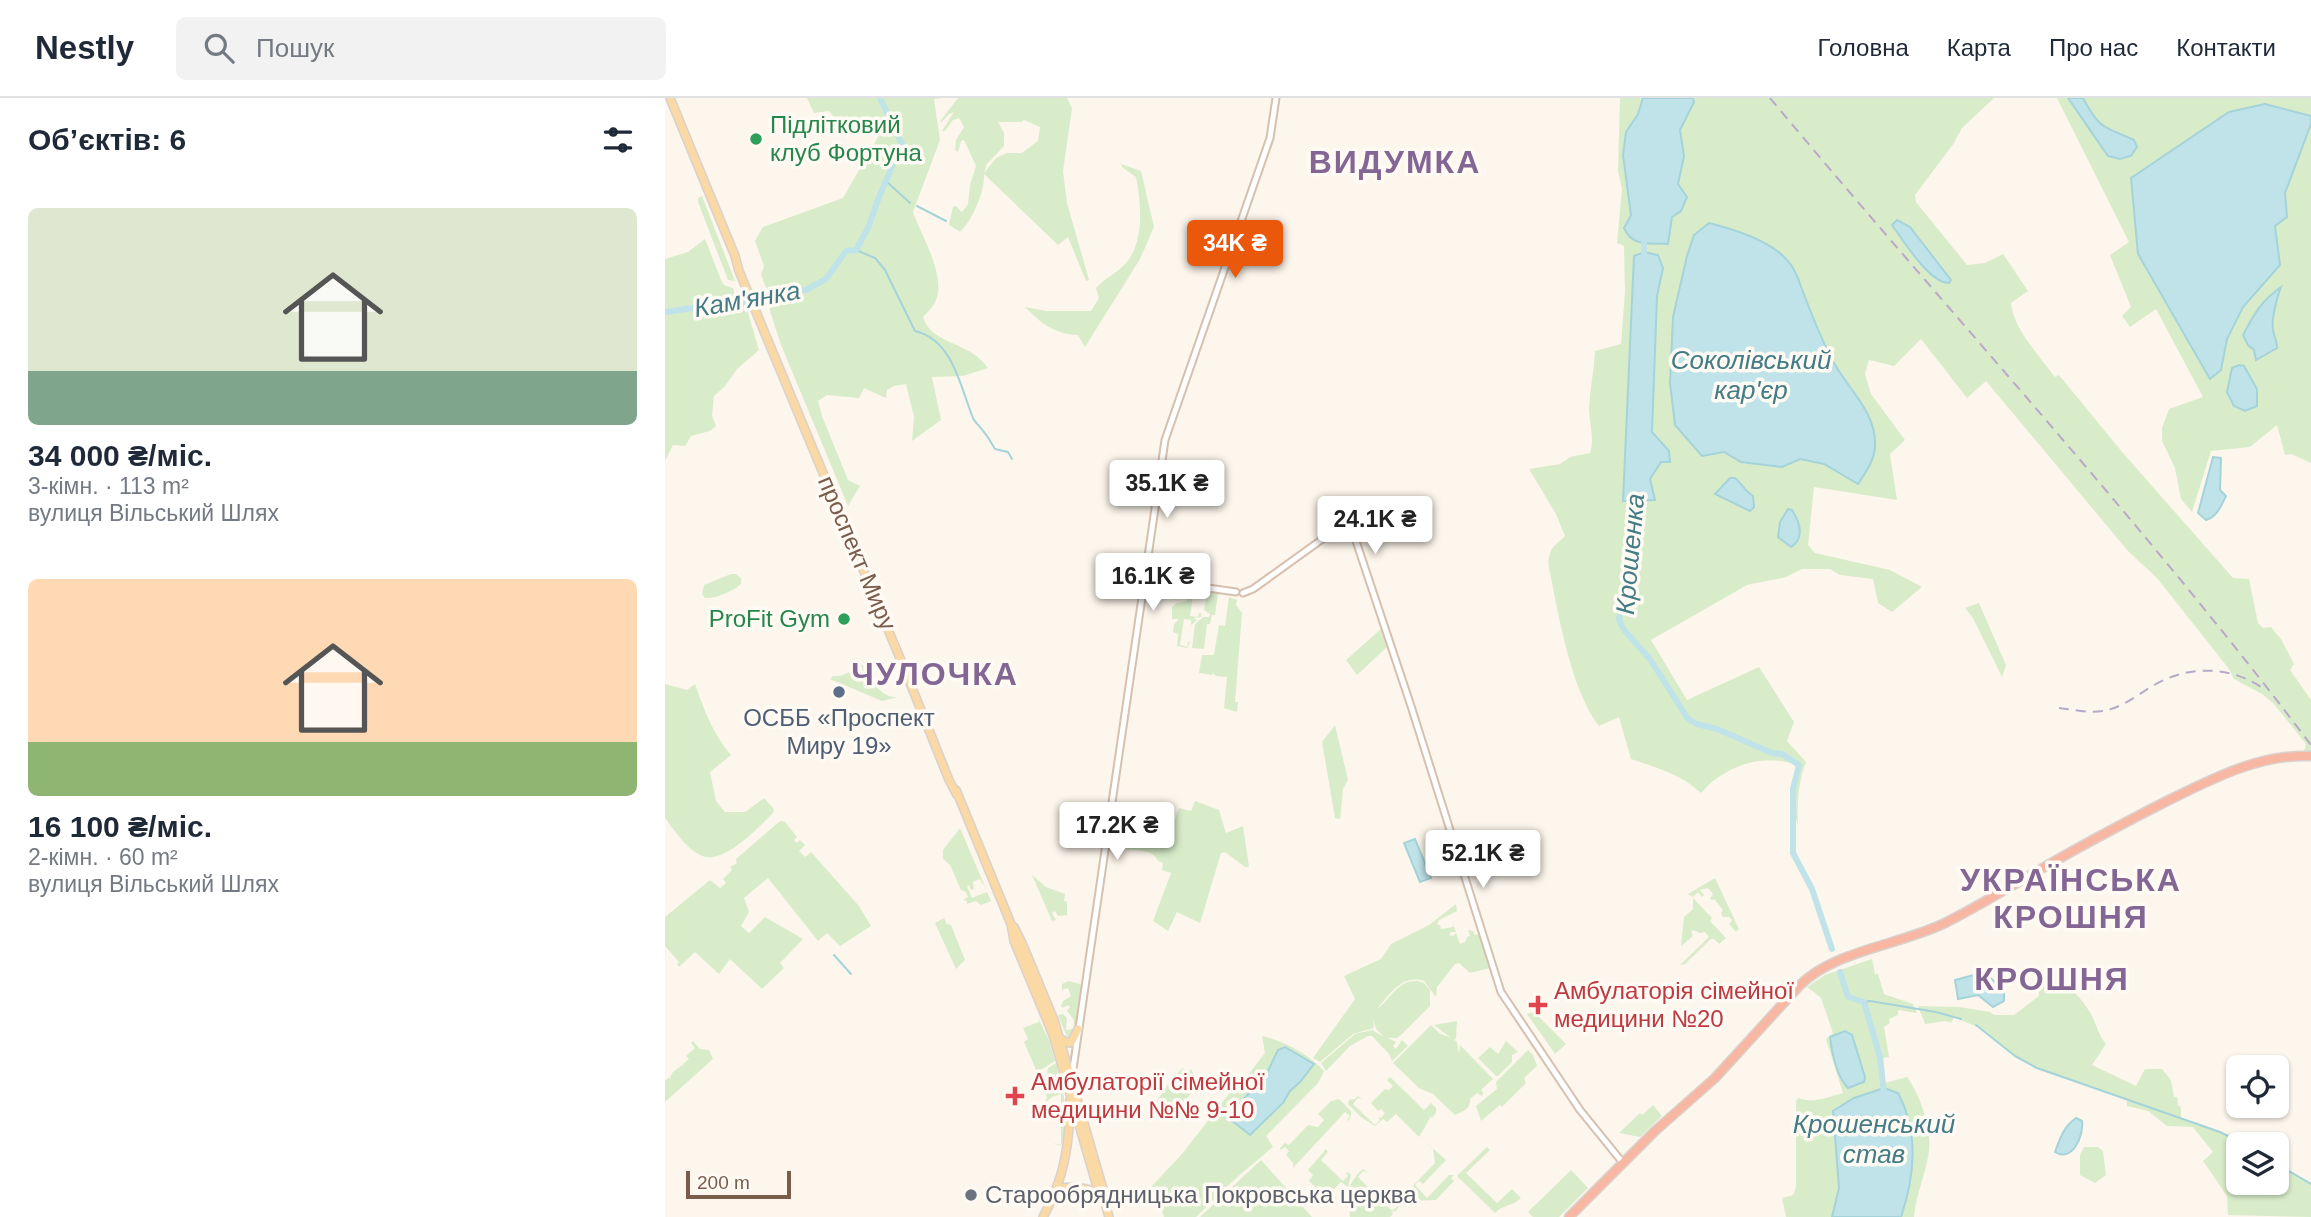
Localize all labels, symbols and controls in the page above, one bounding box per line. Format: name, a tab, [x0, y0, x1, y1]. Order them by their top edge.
search box	[176, 17, 666, 80]
text: Nestly	[35, 29, 134, 66]
icon: search	[200, 29, 238, 67]
text: Пошук	[256, 33, 334, 63]
text: Головна	[1818, 34, 1909, 61]
text: Карта	[1947, 34, 2011, 61]
text: Про нас	[2049, 34, 2138, 61]
text: Контакти	[2176, 34, 2276, 61]
place label: Підлітковий клуб Фортуна	[770, 111, 922, 166]
icon: filters	[599, 121, 637, 159]
text: Об’єктів: 6	[28, 123, 186, 156]
marker: Підлітковий клуб Фортуна	[748, 131, 764, 147]
district label: ВИДУМКА	[1309, 144, 1481, 180]
pin: 34K ₴	[1186, 220, 1284, 280]
text: 34K ₴	[1203, 230, 1267, 256]
icon: home	[270, 254, 396, 380]
water label: Кам'янка	[691, 275, 803, 323]
water label: Соколівський кар'єр	[1671, 345, 1831, 405]
text: 34 000 ₴/міс.	[28, 439, 212, 472]
pin: 35.1K ₴	[1102, 460, 1232, 520]
text: 35.1K ₴	[1125, 470, 1209, 496]
street label: проспект Миру	[813, 472, 902, 634]
text: 3-кімн. · 113 m²	[28, 473, 189, 499]
water label: Крошенка	[1610, 492, 1650, 616]
pin: 24.1K ₴	[1310, 496, 1440, 556]
text: вулиця Вільський Шлях	[28, 500, 279, 526]
text: 24.1K ₴	[1333, 506, 1417, 532]
pin: 16.1K ₴	[1088, 554, 1218, 613]
text: 16.1K ₴	[1111, 563, 1195, 589]
place label: ProFit Gym	[709, 605, 830, 632]
marker: ProFit Gym	[836, 611, 852, 627]
icon: home	[270, 625, 396, 751]
district label: ЧУЛОЧКА	[851, 656, 1019, 692]
marker: ОСББ «Проспект Миру 19»	[831, 684, 847, 700]
place label: ОСББ «Проспект Миру 19»	[743, 704, 935, 759]
pin: 17.2K ₴	[1052, 802, 1182, 862]
text: 16 100 ₴/міс.	[28, 810, 212, 843]
text: 17.2K ₴	[1075, 812, 1159, 838]
pin: 52.1K ₴	[1418, 830, 1548, 890]
text: 52.1K ₴	[1441, 840, 1525, 866]
text: 2-кімн. · 60 m²	[28, 844, 178, 870]
district label: УКРАЇНСЬКА КРОШНЯ	[1960, 862, 2182, 935]
text: вулиця Вільський Шлях	[28, 871, 279, 897]
district label: КРОШНЯ	[1974, 961, 2130, 997]
place label: Амбулаторія сімейної медицини №20	[1554, 977, 1794, 1032]
marker: Амбулаторія сімейної медицини №20	[1528, 995, 1548, 1015]
map controls	[2226, 1055, 2289, 1195]
button: locate	[2226, 1055, 2289, 1118]
place label: Амбулаторії сімейної медицини №№ 9-10	[1031, 1068, 1265, 1123]
marker: Амбулаторії сімейної медицини №№ 9-10	[1005, 1086, 1025, 1106]
water label: Крошенський став	[1793, 1109, 1955, 1169]
button: layers	[2226, 1132, 2289, 1195]
scale bar	[686, 1168, 791, 1200]
text: 200 m	[697, 1172, 750, 1193]
place label: Старообрядницька Покровська церква	[985, 1181, 1417, 1208]
marker: Старообрядницька Покровська церква	[963, 1187, 979, 1203]

